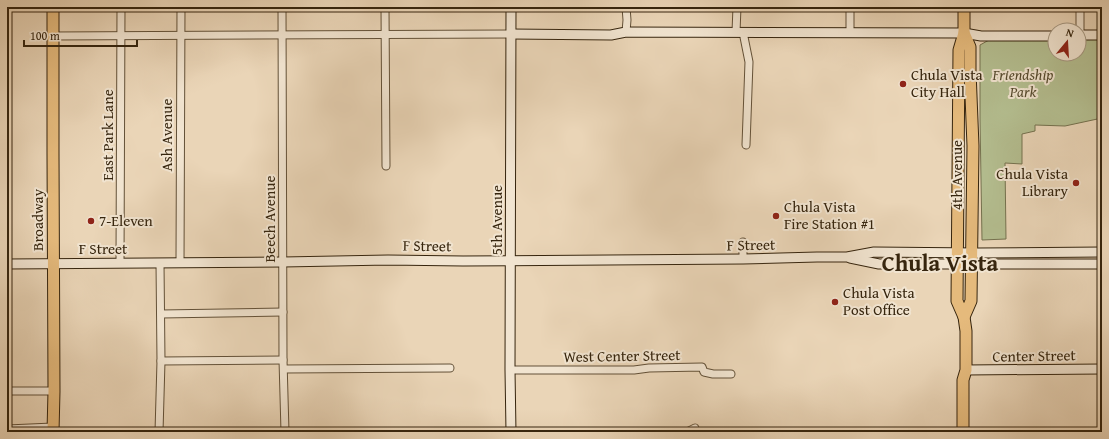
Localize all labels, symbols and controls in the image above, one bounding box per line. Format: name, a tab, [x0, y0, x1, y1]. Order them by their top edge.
scale bar	[24, 22, 137, 48]
north arrow	[1047, 22, 1087, 62]
text: N	[1064, 24, 1077, 41]
text: 100 m	[30, 27, 60, 44]
place label: Chula Vista City Hall	[911, 64, 983, 102]
park label: Friendship Park	[992, 64, 1053, 102]
marker: Chula Vista City Hall	[898, 79, 908, 89]
street label: East Park Lane	[97, 89, 118, 181]
street label: Ash Avenue	[156, 99, 177, 171]
street label: 4th Avenue	[946, 140, 967, 210]
place label: Chula Vista Library	[996, 163, 1069, 201]
street label: Beech Avenue	[259, 176, 280, 262]
marker: Chula Vista Library	[1071, 178, 1081, 188]
street label: 5th Avenue	[486, 185, 507, 255]
street label: Broadway	[27, 188, 48, 251]
place label: Chula Vista Fire Station #1	[784, 196, 875, 234]
place label: 7-Eleven	[99, 210, 153, 231]
marker: Chula Vista Fire Station #1	[771, 211, 781, 221]
marker: 7-Eleven	[86, 216, 96, 226]
street label: F Street	[727, 234, 776, 255]
street label: F Street	[403, 235, 452, 256]
street label: F Street	[79, 238, 128, 259]
district label: Chula Vista	[882, 246, 999, 279]
place label: Chula Vista Post Office	[843, 282, 915, 320]
marker: Chula Vista Post Office	[830, 297, 840, 307]
street label: West Center Street	[563, 344, 681, 367]
street label: Center Street	[992, 344, 1077, 367]

